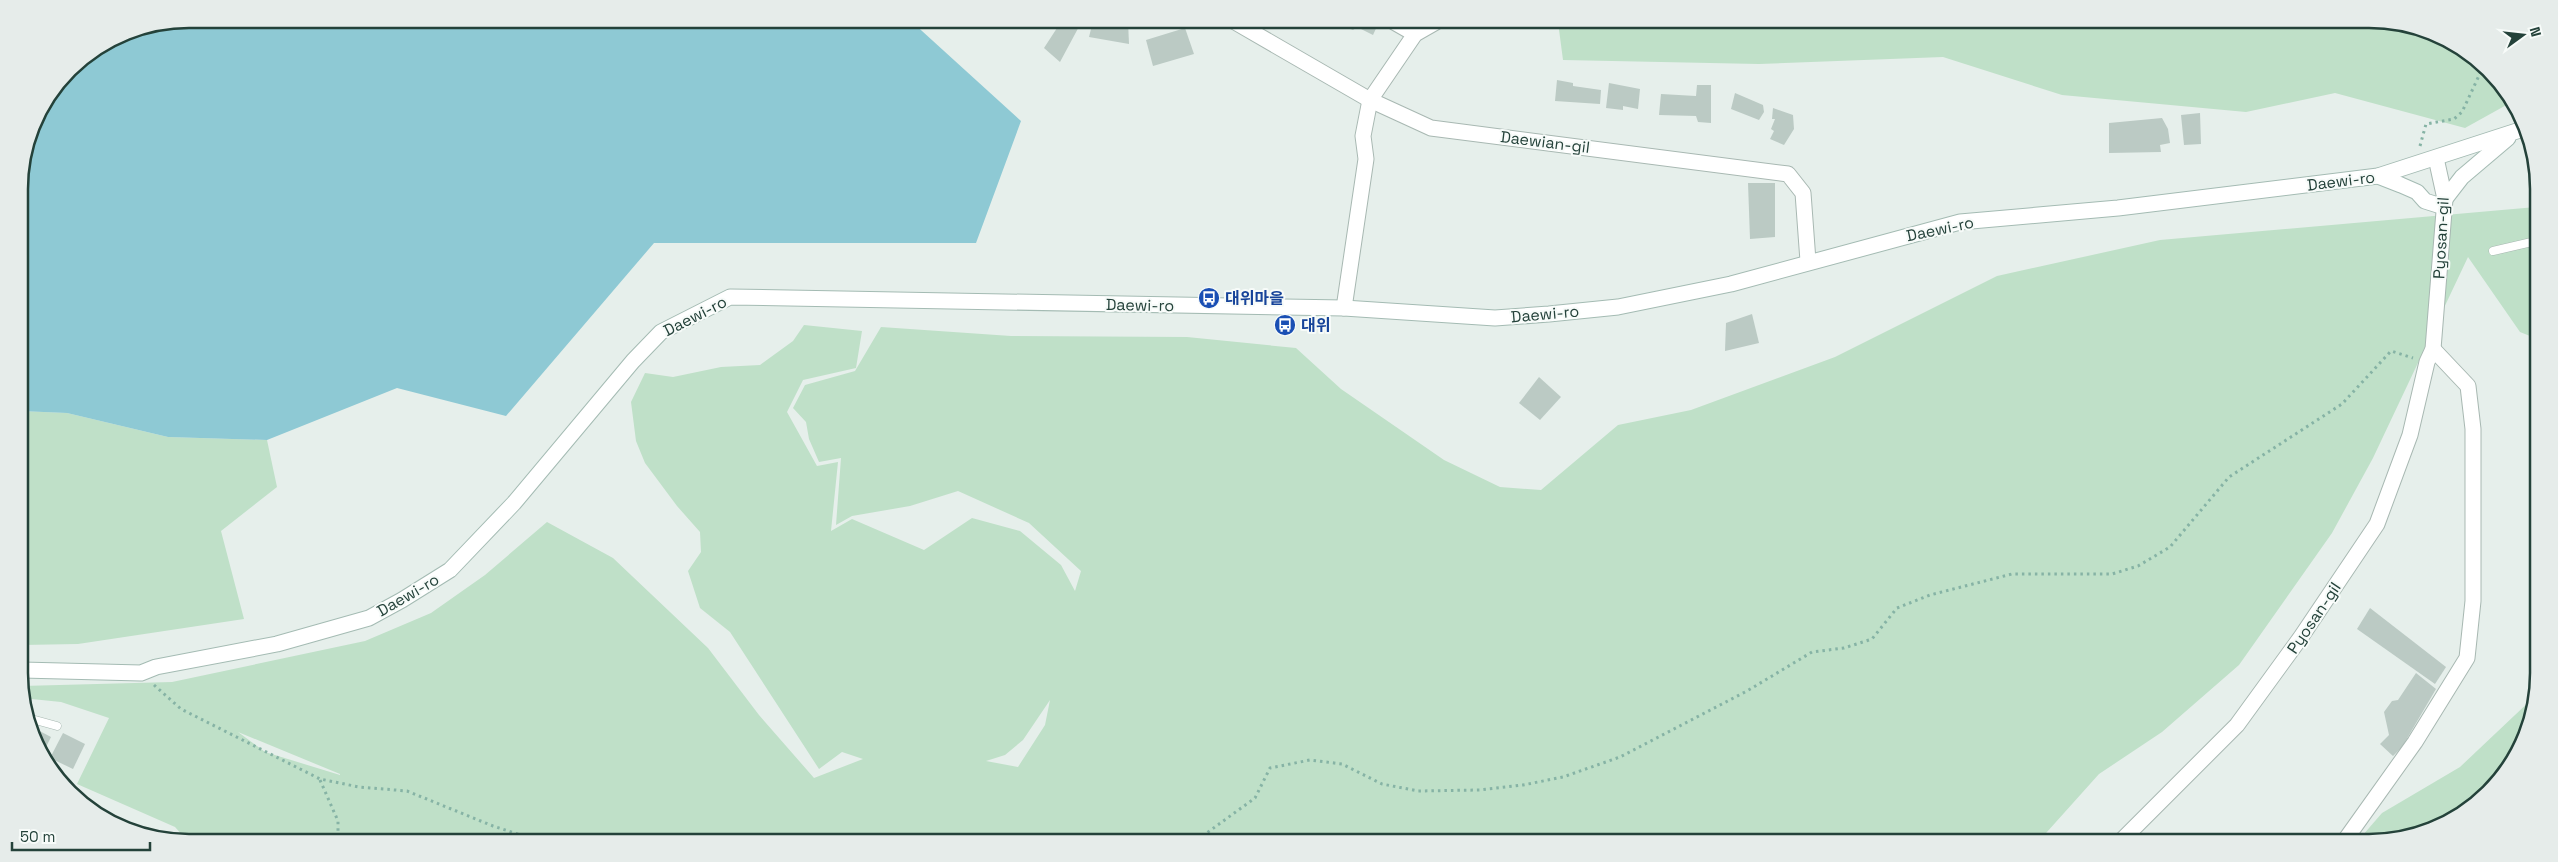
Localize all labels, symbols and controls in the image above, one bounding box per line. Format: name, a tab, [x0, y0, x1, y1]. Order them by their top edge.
north arrow	[2498, 10, 2548, 60]
text: N	[2526, 25, 2545, 39]
street label: Daewian-gil	[1499, 126, 1591, 158]
street label: Daewi-ro	[2306, 166, 2376, 196]
street label: Pyosan-gil	[2428, 196, 2454, 280]
street label: Daewi-ro	[1904, 212, 1976, 246]
bus stop icon: 대위마을	[1197, 286, 1221, 310]
place label: 대위마을	[1225, 288, 1284, 309]
street label: Daewi-ro	[660, 291, 730, 341]
street label: Daewi-ro	[1106, 294, 1174, 316]
street label: Daewi-ro	[1510, 301, 1580, 327]
bus stop icon: 대위	[1273, 313, 1297, 337]
place label: 대위	[1301, 315, 1330, 336]
street label: Daewi-ro	[373, 569, 443, 621]
street label: Pyosan-gil	[2282, 578, 2346, 658]
scale bar	[12, 820, 150, 852]
text: 50 m	[20, 827, 55, 846]

